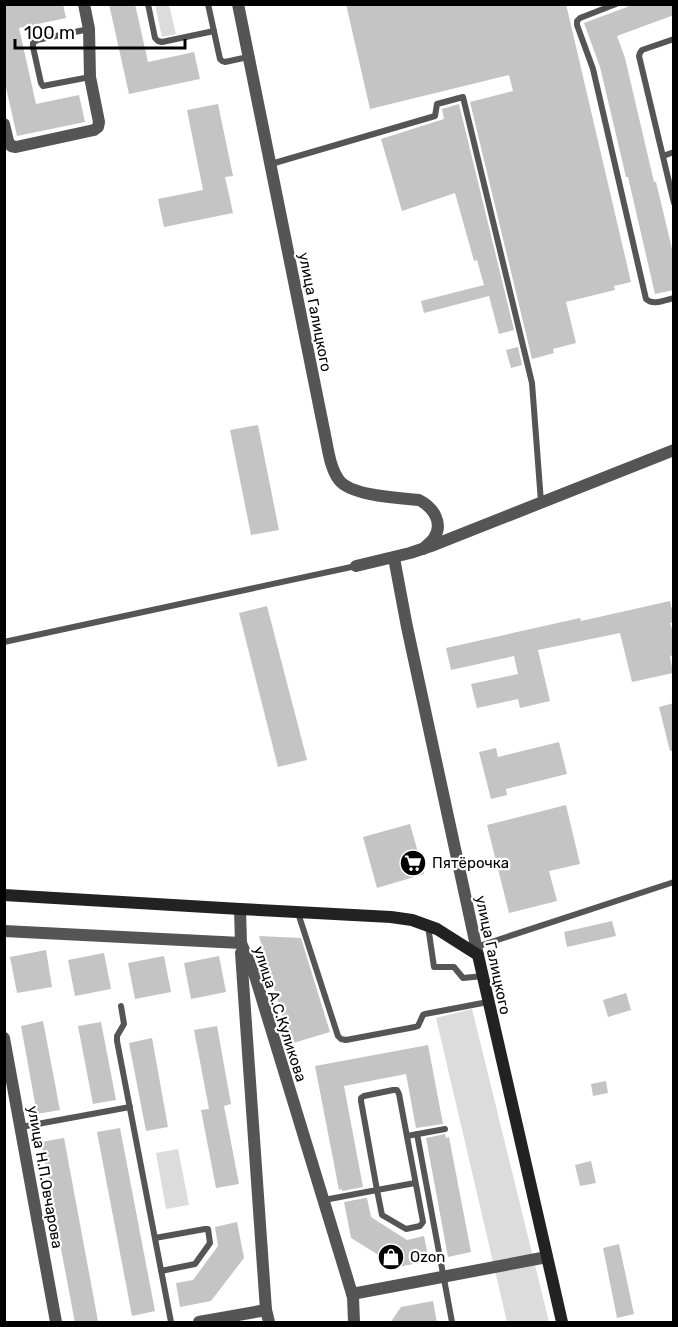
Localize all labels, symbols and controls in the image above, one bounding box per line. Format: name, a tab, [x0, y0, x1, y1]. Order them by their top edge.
scale bar	[15, 12, 184, 50]
text: 100 m	[24, 22, 75, 44]
street label: улица Галицкого	[295, 251, 335, 373]
supermarket icon: Пятёрочка	[398, 848, 428, 878]
place label: Пятёрочка	[432, 854, 509, 872]
street label: улица Галицкого	[472, 894, 514, 1016]
street label: улица А.С.Куликова	[250, 944, 310, 1084]
street label: улица Н.П.Овчарова	[24, 1104, 66, 1250]
shop icon: Ozon	[376, 1242, 406, 1272]
place label: Ozon	[410, 1248, 445, 1266]

